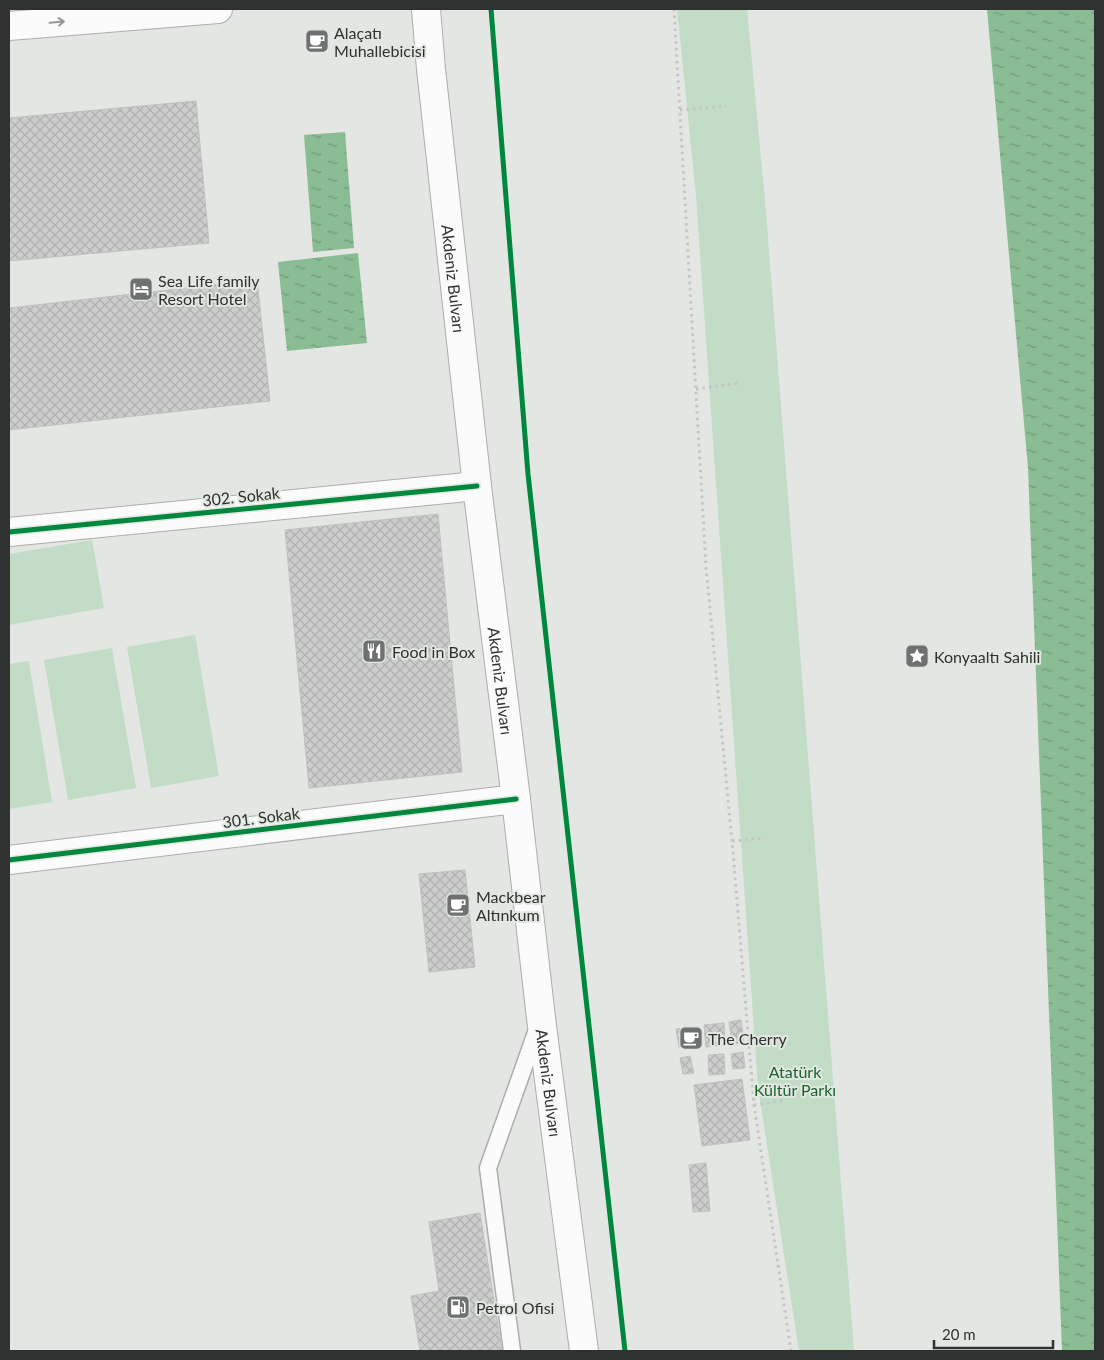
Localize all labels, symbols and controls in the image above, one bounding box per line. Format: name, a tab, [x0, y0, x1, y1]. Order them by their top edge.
one-way arrow	[49, 17, 65, 27]
place label: Alaçatı Muhallebicisi	[334, 23, 426, 60]
cafe icon: Alaçatı Muhallebicisi	[304, 28, 330, 54]
street label: Akdeniz Bulvarı	[439, 223, 470, 334]
place label: Sea Life family Resort Hotel	[158, 271, 260, 308]
hotel icon: Sea Life family Resort Hotel	[128, 276, 154, 302]
street label: 302. Sokak	[201, 482, 281, 510]
street label: Akdeniz Bulvarı	[485, 626, 517, 736]
restaurant icon: Food in Box	[361, 638, 387, 664]
place label: Food in Box	[392, 642, 475, 661]
place icon: Konyaaltı Sahili	[904, 643, 930, 669]
place label: Konyaaltı Sahili	[934, 647, 1040, 666]
street label: 301. Sokak	[221, 803, 302, 831]
place label: Mackbear Altınkum	[476, 887, 546, 924]
cafe icon: Mackbear Altınkum	[445, 892, 471, 918]
cafe icon: The Cherry	[678, 1025, 704, 1051]
street label: Akdeniz Bulvarı	[533, 1028, 566, 1138]
place label: The Cherry	[708, 1029, 787, 1048]
park label: Atatürk Kültür Parkı	[754, 1062, 836, 1099]
fuel station icon: Petrol Ofisi	[445, 1294, 471, 1320]
place label: Petrol Ofisi	[476, 1298, 554, 1317]
scale bar	[934, 1318, 1053, 1350]
text: 20 m	[942, 1325, 976, 1343]

